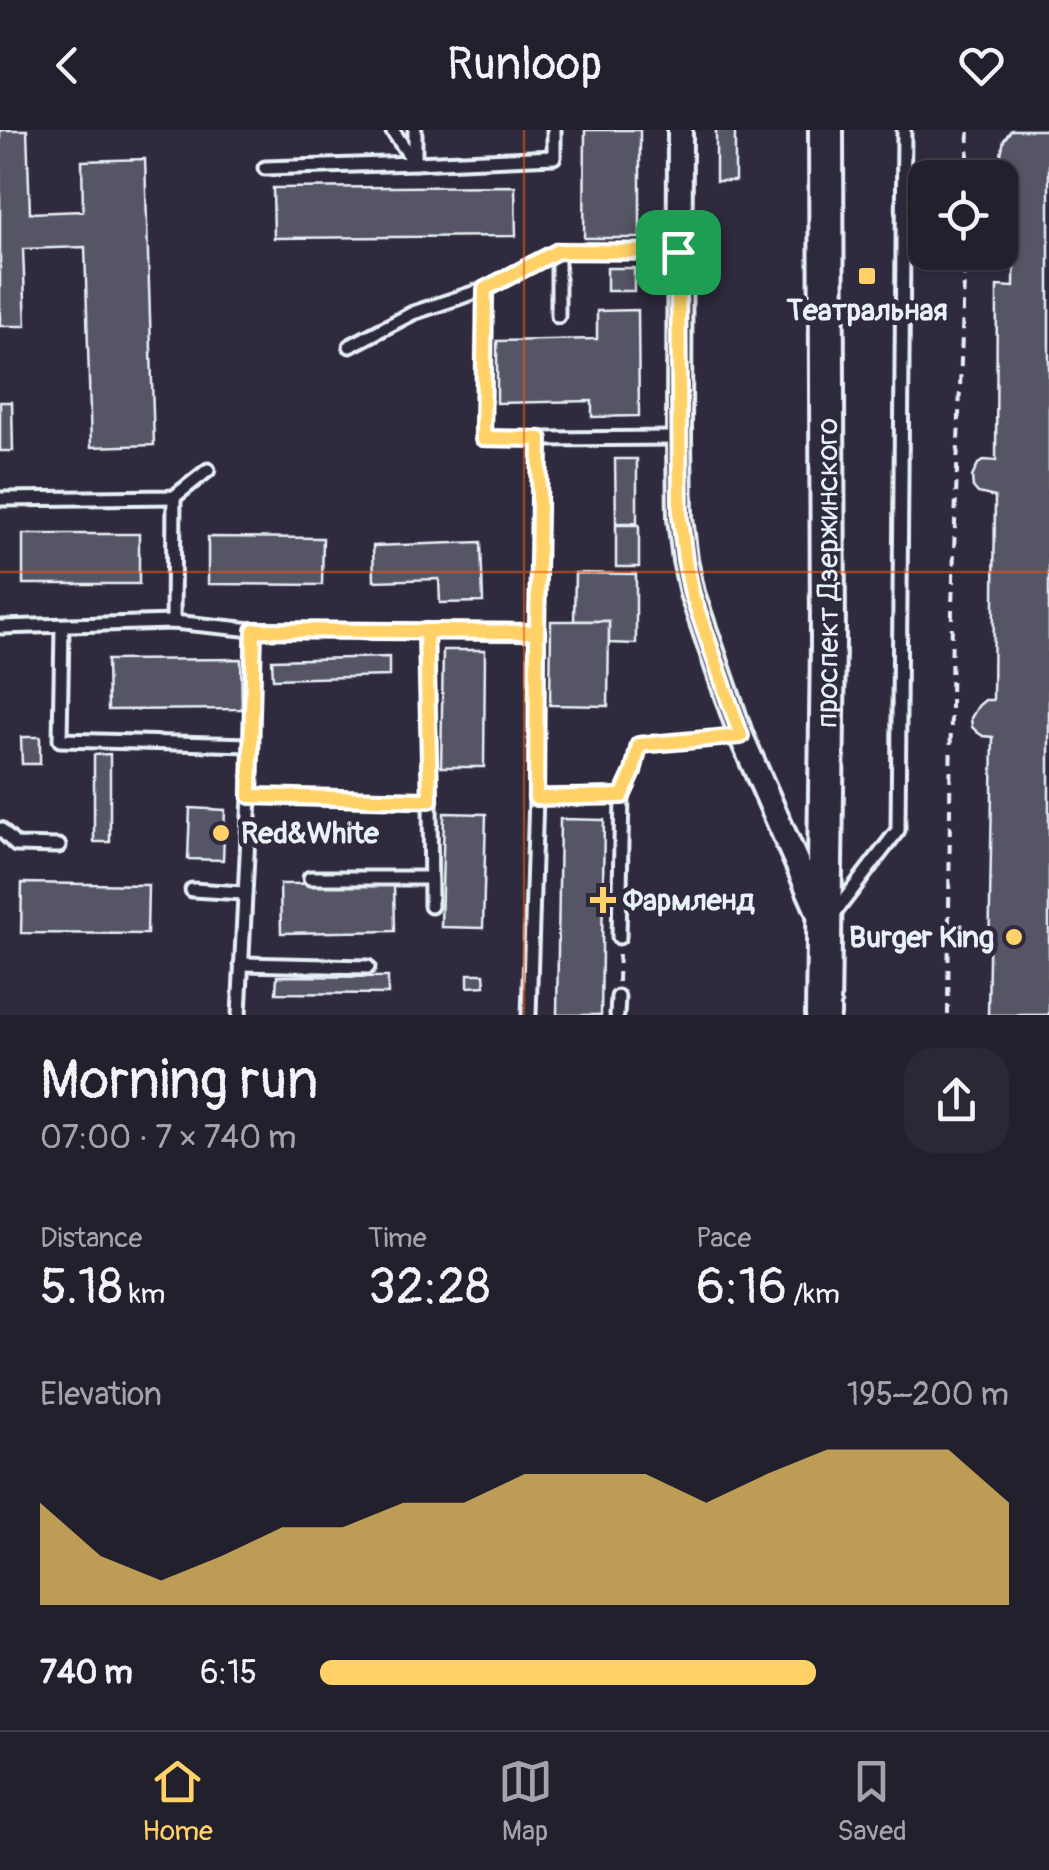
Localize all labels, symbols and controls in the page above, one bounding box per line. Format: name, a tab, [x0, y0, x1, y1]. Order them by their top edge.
text: Runloop	[447, 37, 602, 93]
icon: back	[40, 38, 95, 93]
icon: heart	[954, 38, 1009, 93]
map controls	[908, 160, 1018, 270]
button: locate	[908, 160, 1018, 270]
pin	[636, 210, 721, 295]
icon: arrive	[651, 225, 706, 280]
marker: Театральная	[856, 265, 878, 287]
place label: Театральная	[785, 292, 948, 329]
street label: проспект Дзержинского	[808, 418, 847, 728]
place label: Red&White	[241, 815, 380, 852]
marker: Red&White	[210, 822, 232, 844]
place label: Фармленд	[622, 882, 756, 919]
marker: Фармленд	[592, 889, 614, 911]
place label: Burger King	[849, 919, 994, 956]
marker: Burger King	[1003, 926, 1025, 948]
text: Morning run	[40, 1046, 318, 1115]
button: share	[904, 1048, 1009, 1153]
text: 07:00 · 7 × 740 m	[40, 1118, 296, 1158]
text: Distance	[40, 1221, 142, 1256]
text: Time	[368, 1221, 427, 1256]
text: Pace	[696, 1221, 751, 1256]
text: 5.18	[40, 1256, 123, 1319]
text: 32:28	[368, 1256, 490, 1319]
text: 6:16	[696, 1256, 787, 1319]
text: km	[123, 1277, 165, 1312]
text: /km	[787, 1277, 840, 1312]
text: Elevation	[40, 1375, 162, 1415]
text: 195–200 m	[847, 1375, 1009, 1415]
text: 740 m	[40, 1653, 133, 1693]
text: 6:15	[200, 1653, 257, 1693]
tab: Home	[142, 1754, 213, 1849]
tab: Map	[498, 1754, 553, 1849]
tab: Saved	[837, 1754, 907, 1849]

